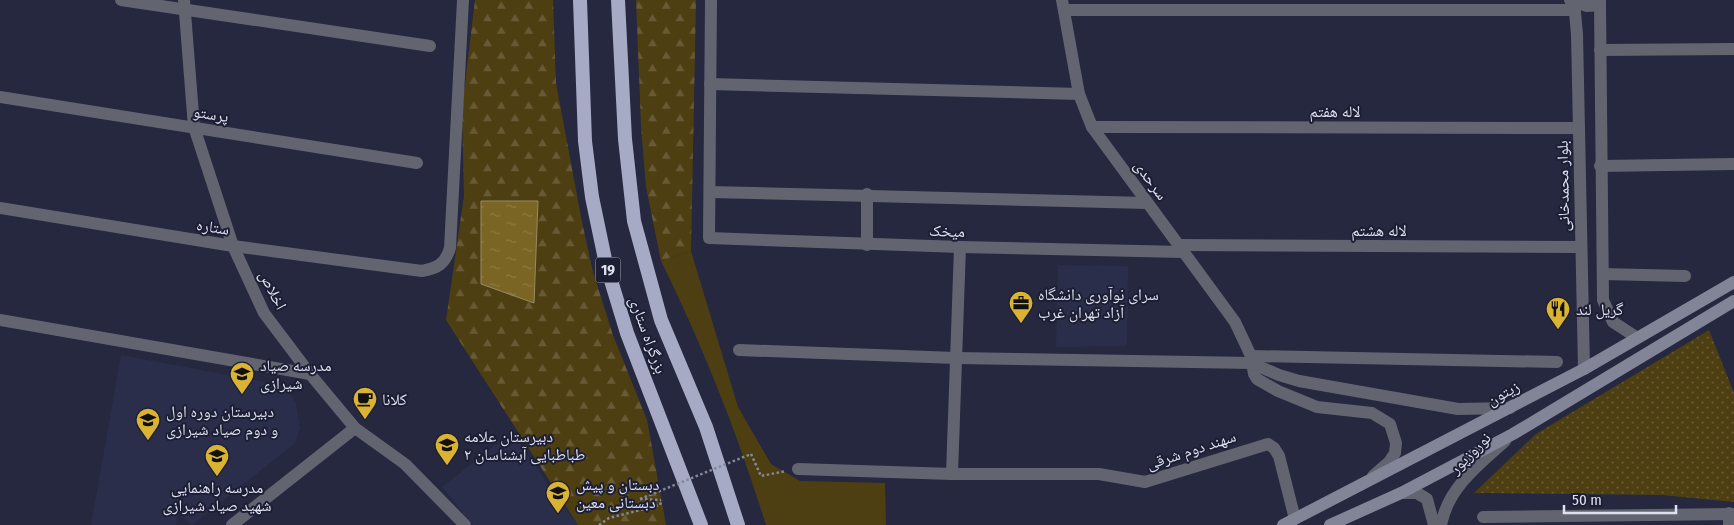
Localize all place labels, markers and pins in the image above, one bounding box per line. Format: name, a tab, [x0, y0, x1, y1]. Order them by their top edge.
place label: سرای نوآوری دانشگاه آزاد تهران غرب	[1038, 285, 1159, 323]
office icon: سرای نوآوری دانشگاه آزاد تهران غرب	[1008, 290, 1034, 324]
restaurant icon: گریل لند	[1545, 296, 1571, 330]
place label: گریل لند	[1576, 300, 1624, 320]
place label: مدرسه صیاد شیرازی	[260, 356, 332, 394]
school or university icon: مدرسه صیاد شیرازی	[229, 361, 255, 395]
cafe icon: کلانا	[352, 386, 378, 420]
place label: کلانا	[382, 390, 407, 409]
place label: دبیرستان دوره اول‌ و دوم صیاد شیرازی	[166, 402, 278, 440]
school or university icon: دبیرستان دوره اول‌ و دوم صیاد شیرازی	[135, 407, 161, 441]
place label: دبیرستان علامه طباطبایی آبشناسان ۲	[464, 427, 585, 465]
school or university icon: دبیرستان علامه طباطبایی آبشناسان ۲	[434, 432, 460, 466]
school or university icon: مدرسه راهنمايی شهيد صياد شيرازی	[204, 443, 230, 477]
place label: دبستان و پیش دبستانی معین	[576, 475, 659, 513]
place label: مدرسه راهنمايی شهيد صياد شيرازی	[162, 478, 272, 516]
school or university icon: دبستان و پیش دبستانی معین	[545, 480, 571, 514]

